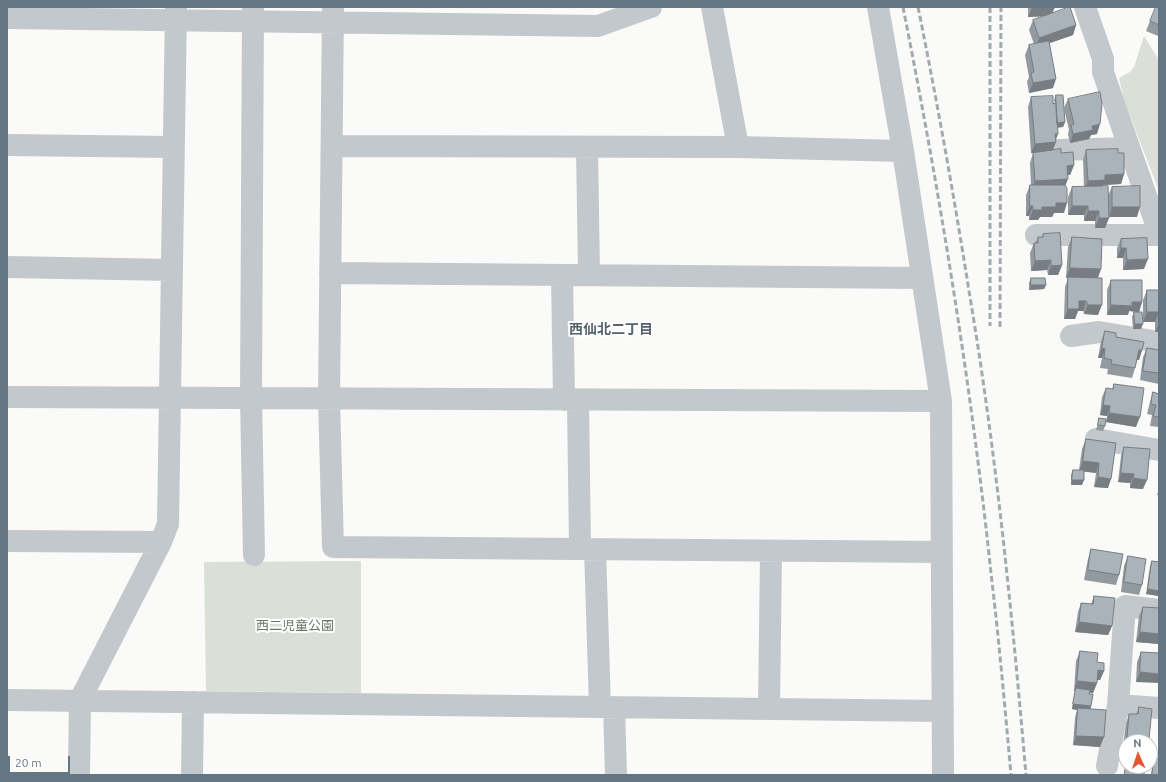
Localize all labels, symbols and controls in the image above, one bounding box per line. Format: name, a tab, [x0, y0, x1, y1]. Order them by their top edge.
district label: 西仙北二丁目	[569, 321, 653, 337]
park label: 西二児童公園	[256, 618, 334, 634]
north arrow	[1118, 734, 1158, 774]
text: N	[1133, 737, 1142, 749]
scale bar	[10, 748, 72, 774]
text: 20 m	[15, 756, 42, 769]

